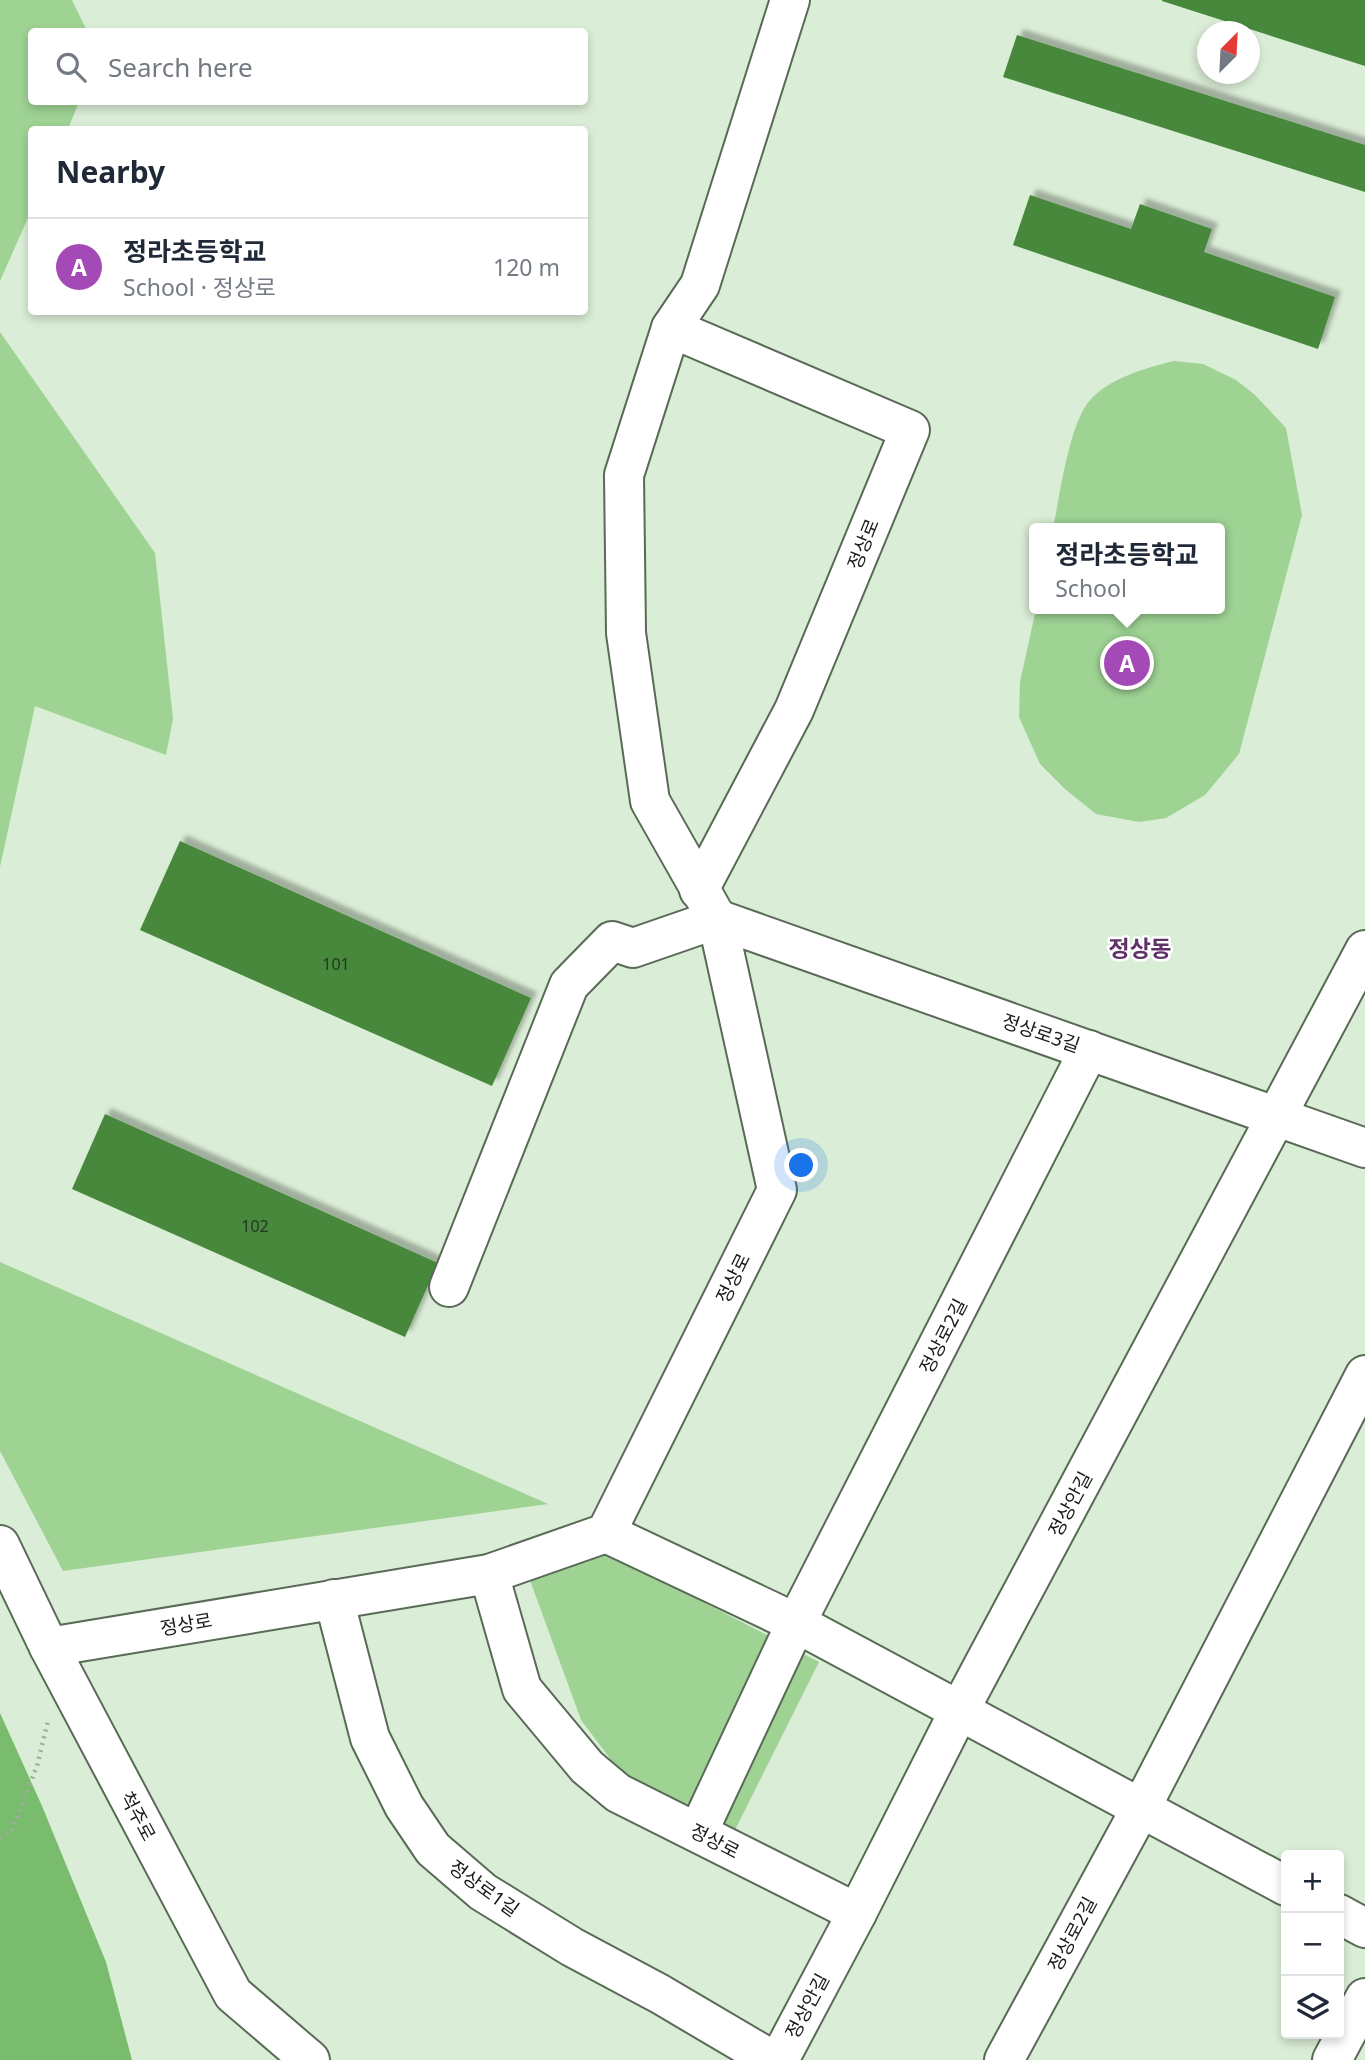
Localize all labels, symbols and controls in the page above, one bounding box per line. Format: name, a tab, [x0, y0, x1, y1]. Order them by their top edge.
north arrow	[1197, 21, 1260, 84]
search box	[28, 28, 588, 105]
icon: search	[52, 48, 90, 86]
text: Search here	[108, 49, 253, 85]
text: Nearby	[56, 151, 165, 192]
text: 정라초등학교	[123, 233, 267, 269]
text: A	[71, 251, 87, 283]
text: 120 m	[493, 251, 560, 283]
text: School · 정상로	[123, 271, 276, 303]
street label: 정상로	[841, 515, 885, 573]
popup	[1029, 523, 1225, 614]
text: 정라초등학교	[1055, 536, 1199, 572]
text: School	[1055, 572, 1127, 604]
pin: A	[1104, 637, 1150, 689]
district label: 정상동	[1108, 932, 1172, 964]
house number: 101	[322, 953, 350, 975]
street label: 정상로3길	[999, 1008, 1083, 1058]
your location	[784, 1148, 818, 1182]
house number: 102	[241, 1215, 269, 1237]
street label: 정상로	[710, 1249, 756, 1307]
street label: 정상로2길	[913, 1294, 973, 1378]
street label: 정상안길	[1042, 1467, 1098, 1541]
street label: 정상로	[158, 1607, 214, 1641]
street label: 척주로	[114, 1787, 162, 1845]
street label: 정상로	[686, 1818, 744, 1864]
map controls	[1281, 1850, 1344, 2039]
button: +	[1281, 1850, 1344, 1913]
street label: 정상로1길	[444, 1854, 524, 1922]
street label: 정상로2길	[1042, 1892, 1102, 1976]
button: −	[1281, 1913, 1344, 1976]
street label: 정상안길	[779, 1969, 835, 2043]
button: layers	[1281, 1976, 1344, 2039]

